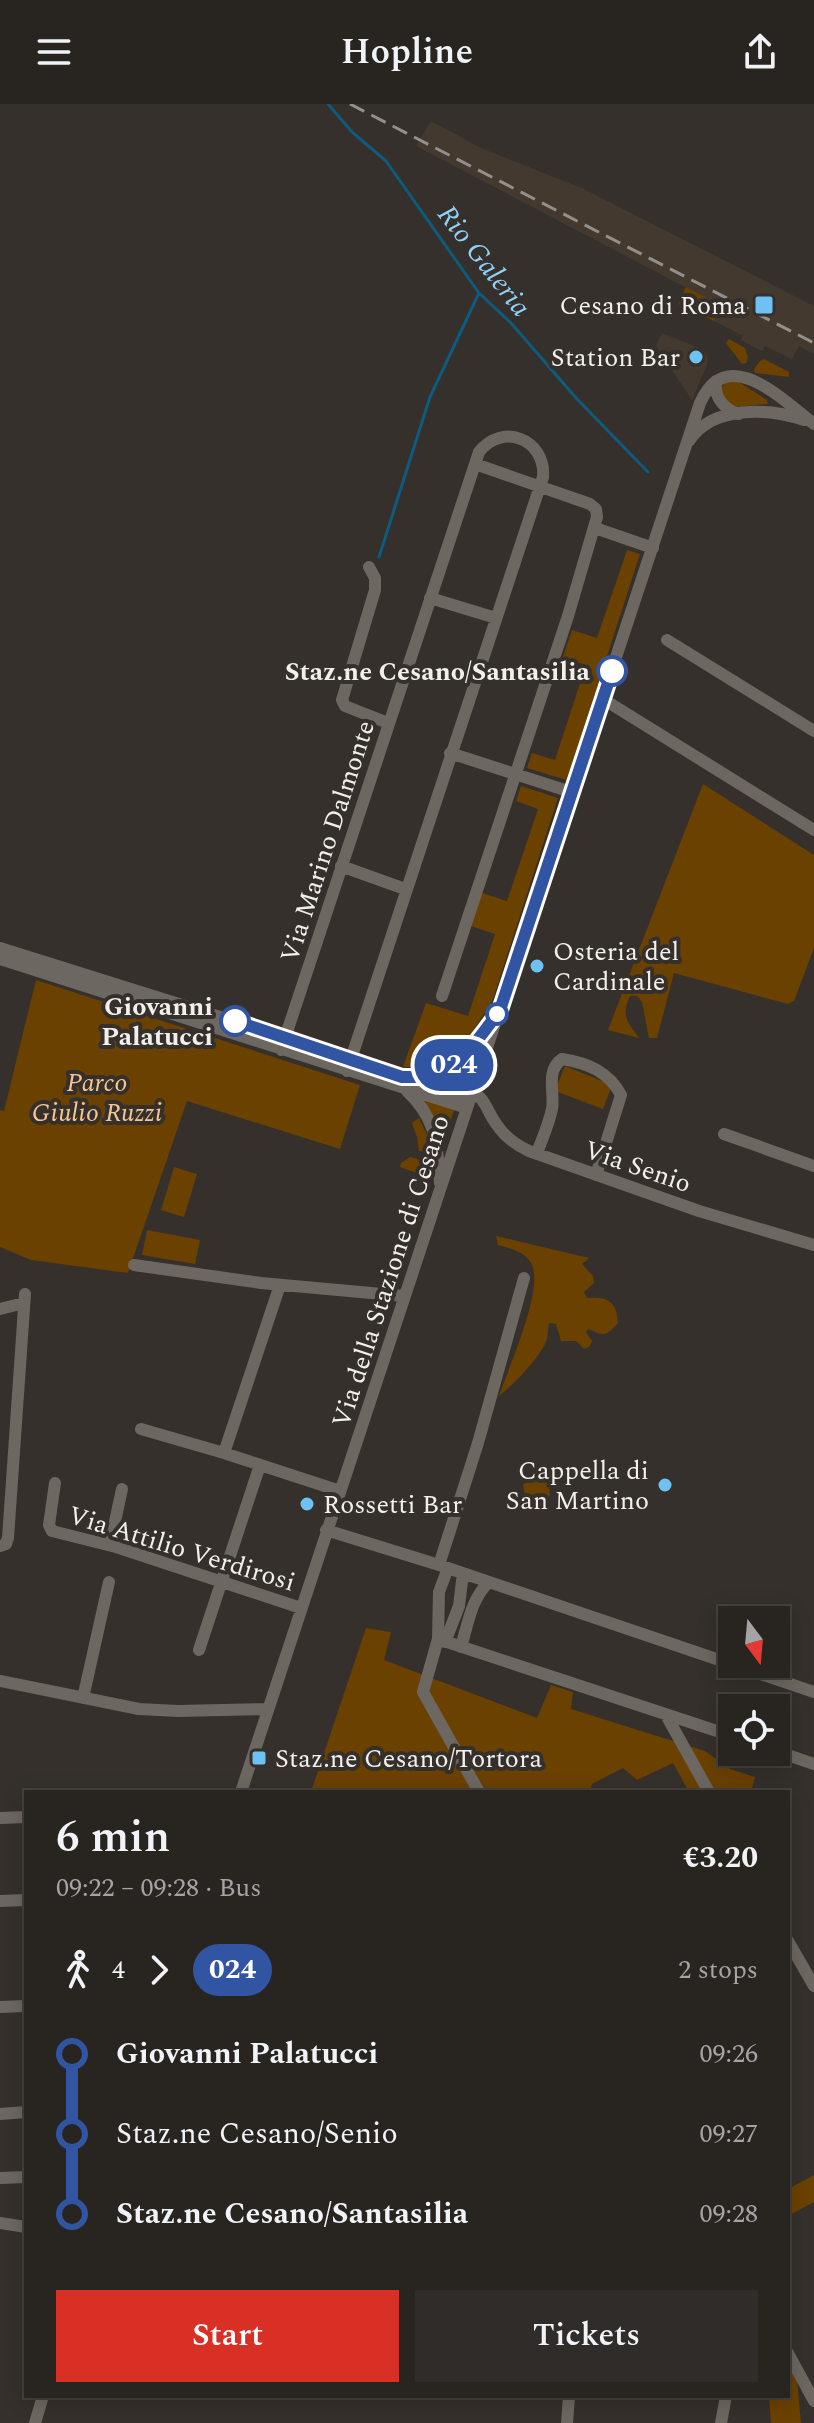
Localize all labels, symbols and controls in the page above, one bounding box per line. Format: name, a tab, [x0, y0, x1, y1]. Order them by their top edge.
text: Hopline	[341, 25, 473, 80]
icon: menu	[32, 30, 76, 74]
icon: share	[738, 30, 782, 74]
water label: Rio Galeria	[426, 196, 541, 326]
place label: Cesano di Roma	[560, 286, 746, 326]
marker: Cesano di Roma	[753, 294, 775, 316]
place label: Station Bar	[551, 338, 680, 378]
marker: Station Bar	[687, 348, 705, 366]
place label: Staz.ne Cesano/Santasilia	[285, 652, 591, 692]
marker: Staz.ne Cesano/Santasilia	[597, 656, 627, 686]
street label: Via Marino Dalmonte	[270, 715, 386, 967]
place label: Osteria del Cardinale	[553, 932, 679, 1002]
marker: Osteria del Cardinale	[528, 957, 546, 975]
place label: Giovanni Palatucci	[101, 987, 213, 1057]
unlabelled marker	[486, 1003, 508, 1025]
marker: Giovanni Palatucci	[220, 1006, 250, 1036]
line badge: 024	[408, 1039, 500, 1091]
text: 024	[430, 1043, 478, 1086]
park label: Parco Giulio Ruzzi	[32, 1063, 162, 1133]
street label: Via della Stazione di Cesano	[321, 1110, 460, 1433]
street label: Via Senio	[579, 1130, 697, 1204]
place label: Cappella di San Martino	[506, 1451, 649, 1521]
marker: Cappella di San Martino	[656, 1476, 674, 1494]
place label: Rossetti Bar	[323, 1485, 462, 1525]
street label: Via Attilio Verdirosi	[63, 1495, 300, 1603]
marker: Rossetti Bar	[298, 1495, 316, 1513]
north arrow	[718, 1606, 790, 1678]
map controls	[718, 1606, 790, 1766]
button: locate	[718, 1694, 790, 1766]
place label: Staz.ne Cesano/Tortora	[275, 1739, 542, 1779]
marker: Staz.ne Cesano/Tortora	[250, 1749, 268, 1767]
text: 6 min	[56, 1804, 170, 1871]
text: €3.20	[683, 1835, 758, 1881]
text: 09:22 – 09:28 · Bus	[56, 1868, 261, 1908]
icon: walk	[56, 1948, 100, 1992]
icon: forward	[137, 1948, 181, 1992]
text: 024	[209, 1948, 256, 1991]
text: 4	[112, 1950, 125, 1990]
text: 2 stops	[678, 1950, 758, 1990]
text: Giovanni Palatucci	[116, 2031, 378, 2077]
text: 09:26	[699, 2034, 758, 2074]
text: Staz.ne Cesano/Senio	[116, 2111, 398, 2157]
text: 09:27	[699, 2114, 758, 2154]
text: Staz.ne Cesano/Santasilia	[116, 2191, 468, 2237]
text: 09:28	[699, 2194, 758, 2234]
button: Start	[56, 2290, 399, 2382]
button: Tickets	[415, 2290, 758, 2382]

